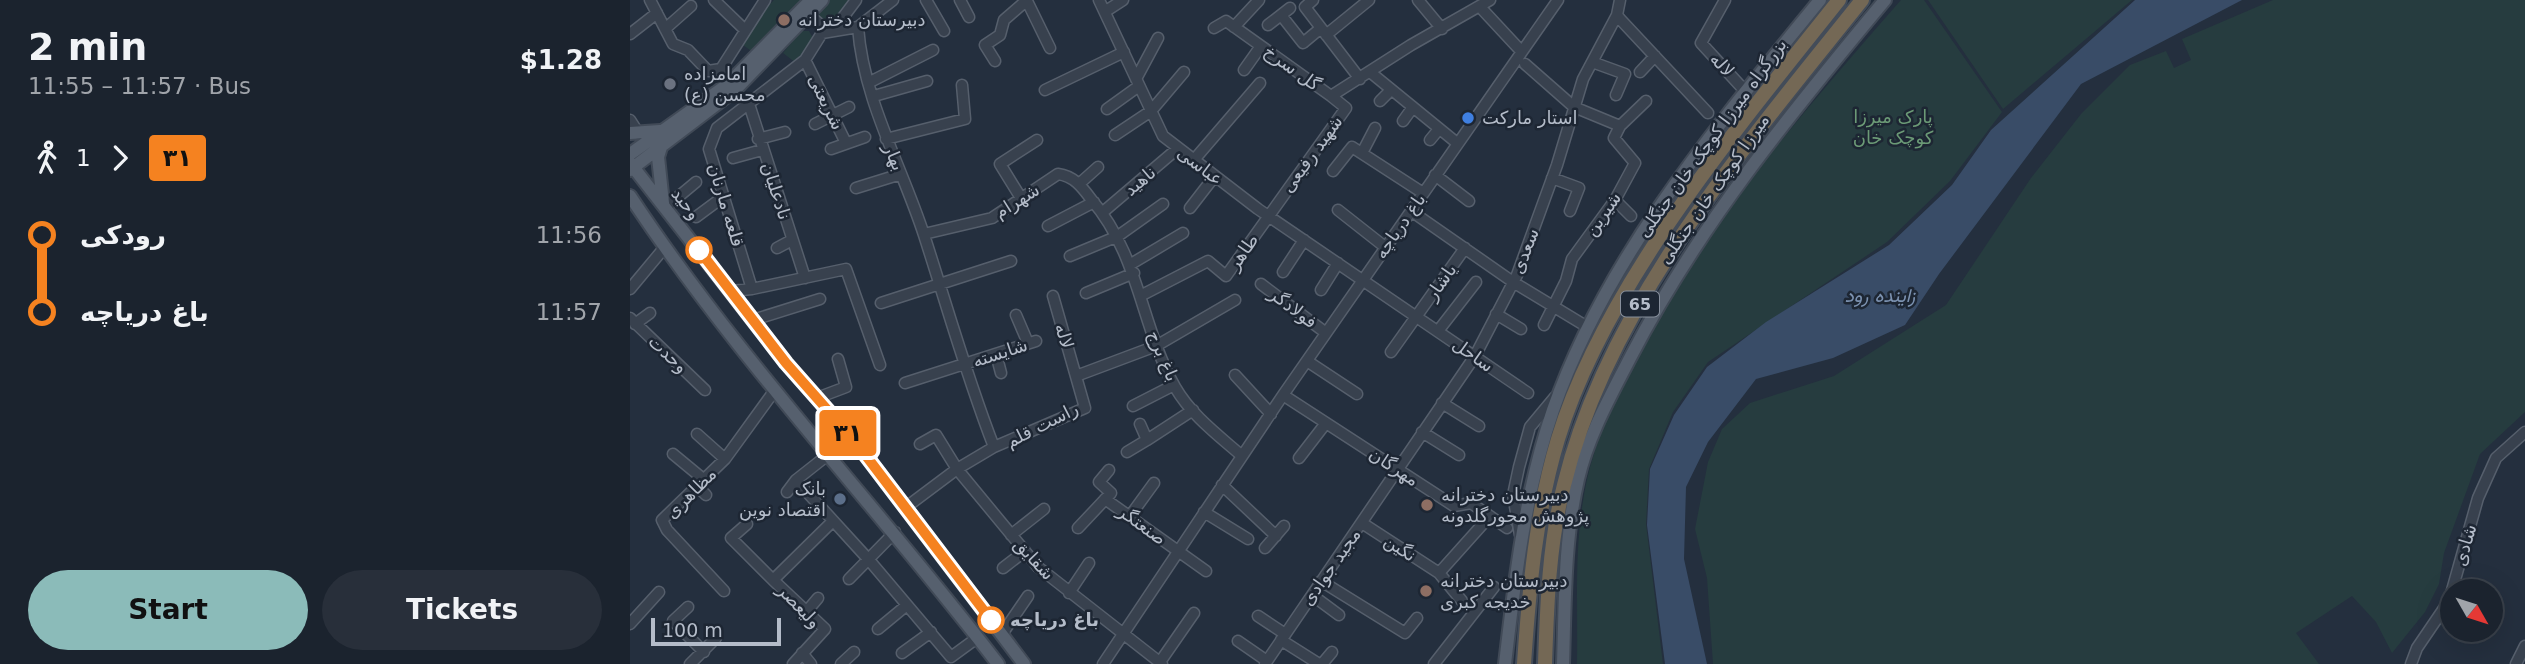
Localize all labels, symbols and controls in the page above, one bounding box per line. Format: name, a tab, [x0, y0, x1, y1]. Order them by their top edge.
place label: دبیرستان دخترانه	[798, 9, 926, 31]
marker: دبیرستان دخترانه	[776, 12, 792, 28]
text: 2 min	[28, 25, 147, 69]
street label: بزرگراه میرزا کوچک خان جنگلی	[1633, 34, 1791, 242]
street label: گل سرخ	[1259, 40, 1325, 96]
text: $1.28	[520, 45, 602, 75]
street label: لاله	[1706, 48, 1739, 81]
place label: امامزاده محسن (ع)	[684, 63, 766, 106]
street label: شریعتی	[803, 71, 849, 133]
text: 11:55 – 11:57 · Bus	[28, 73, 251, 99]
marker: امامزاده محسن (ع)	[662, 76, 678, 92]
park label: پارک میرزا کوچک خان	[1853, 106, 1934, 149]
place label: استار مارکت	[1482, 107, 1577, 128]
marker: استار مارکت	[1460, 110, 1476, 126]
street label: میرزا کوچک خان جنگلی	[1654, 110, 1774, 268]
street label: شهید رفیعی	[1277, 111, 1347, 197]
icon: walk	[28, 139, 66, 177]
icon: forward	[101, 139, 139, 177]
street label: بهار	[878, 139, 909, 174]
street label: عباسی	[1173, 142, 1227, 190]
text: ۳۱	[163, 144, 192, 172]
text: 1	[76, 145, 91, 171]
street label: نادعلیان	[757, 159, 796, 222]
street label: قلعه مارنان	[704, 161, 749, 249]
street label: ناهید	[1120, 161, 1160, 200]
street label: شهرام	[990, 179, 1044, 223]
street label: وحید	[667, 184, 705, 224]
street label: شیرین	[1580, 188, 1626, 240]
street label: باغ دریاچه	[1369, 189, 1431, 263]
text: رودکی	[80, 220, 166, 250]
text: 11:56	[536, 222, 602, 248]
street label: سعدی	[1506, 225, 1543, 277]
street label: طاهر	[1222, 230, 1263, 275]
unlabelled marker	[686, 237, 712, 263]
street label: یاشار	[1420, 259, 1461, 305]
street label: فولادگر	[1264, 282, 1321, 333]
water label: زاینده رود	[1845, 284, 1917, 307]
road number: 65	[1621, 292, 1659, 316]
text: باغ دریاچه	[80, 297, 209, 327]
text: 11:57	[536, 299, 602, 325]
street label: لاله	[1051, 321, 1078, 351]
street label: باغ برج	[1142, 327, 1184, 385]
street label: وحدت	[644, 330, 692, 378]
street label: ساحل	[1449, 333, 1498, 376]
street label: شایسته	[970, 334, 1030, 371]
street label: راست قلم	[1002, 397, 1082, 453]
line badge: ۳۱	[816, 410, 879, 456]
text: ۳۱	[833, 419, 863, 447]
street label: مهرگان	[1365, 443, 1423, 491]
street label: مظاهری	[661, 463, 721, 523]
place label: بانک اقتصاد نوین	[739, 478, 826, 521]
place label: دبیرستان دخترانه پژوهش محورگلدونه	[1441, 484, 1589, 527]
marker: بانک اقتصاد نوین	[832, 491, 848, 507]
marker: دبیرستان دخترانه پژوهش محورگلدونه	[1419, 497, 1435, 513]
street label: صنعتگر	[1113, 499, 1171, 550]
street label: شادی	[2449, 521, 2480, 568]
street label: مجید جوادی	[1296, 524, 1366, 610]
street label: نگین	[1380, 529, 1420, 567]
street label: شقایق	[1009, 533, 1059, 585]
button: Start	[28, 570, 308, 650]
button: Tickets	[322, 570, 602, 650]
place label: دبیرستان دخترانه خدیجه کبری	[1440, 570, 1568, 613]
street label: ولیعصر	[772, 578, 826, 633]
north arrow	[2440, 579, 2502, 642]
map controls	[2440, 579, 2503, 642]
marker: دبیرستان دخترانه خدیجه کبری	[1418, 583, 1434, 599]
marker: باغ دریاچه	[978, 607, 1004, 633]
place label: باغ دریاچه	[1010, 609, 1099, 631]
scale bar	[651, 615, 780, 647]
text: 100 m	[662, 619, 723, 641]

